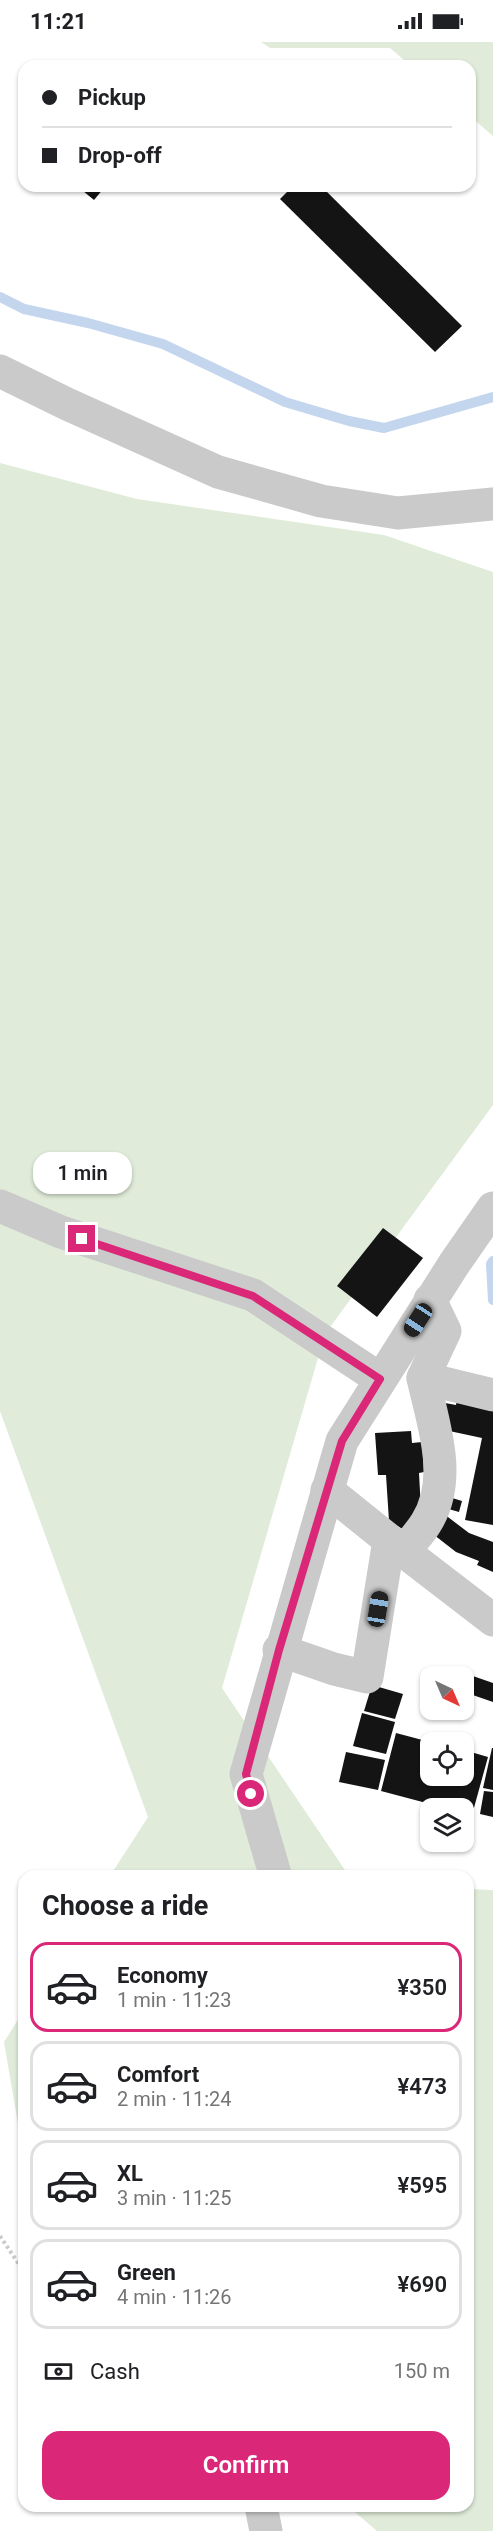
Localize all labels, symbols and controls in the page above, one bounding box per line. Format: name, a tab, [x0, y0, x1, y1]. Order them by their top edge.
text: 11:21	[30, 9, 87, 34]
text: Pickup	[78, 85, 146, 110]
text: Drop-off	[78, 143, 162, 168]
callout: 1 min	[32, 1152, 132, 1194]
text: 1 min	[57, 1161, 108, 1185]
route end	[68, 1225, 95, 1252]
car	[401, 1300, 435, 1340]
car	[366, 1590, 390, 1628]
north arrow	[420, 1666, 474, 1720]
map controls	[420, 1666, 474, 1852]
button: locate	[420, 1732, 474, 1786]
route start	[237, 1780, 264, 1807]
button: layers	[420, 1798, 474, 1852]
text: Choose a ride	[42, 1890, 208, 1922]
icon: car	[45, 1960, 99, 2014]
text: Economy	[117, 1963, 208, 1988]
text: ¥350	[398, 1975, 447, 2000]
text: 1 min · 11:23	[117, 1988, 232, 2012]
icon: car	[45, 2059, 99, 2113]
text: Comfort	[117, 2062, 199, 2087]
text: ¥473	[398, 2074, 447, 2099]
text: 2 min · 11:24	[117, 2087, 232, 2111]
icon: car	[45, 2158, 99, 2212]
text: XL	[117, 2161, 143, 2186]
text: ¥595	[398, 2173, 447, 2198]
text: 3 min · 11:25	[117, 2186, 232, 2210]
icon: car	[45, 2257, 99, 2311]
text: Green	[117, 2260, 176, 2285]
text: ¥690	[398, 2272, 447, 2297]
text: 4 min · 11:26	[117, 2285, 232, 2309]
icon: cash	[42, 2355, 75, 2388]
text: Cash	[90, 2359, 140, 2384]
text: 150 m	[394, 2359, 450, 2383]
button: Confirm	[42, 2431, 450, 2500]

